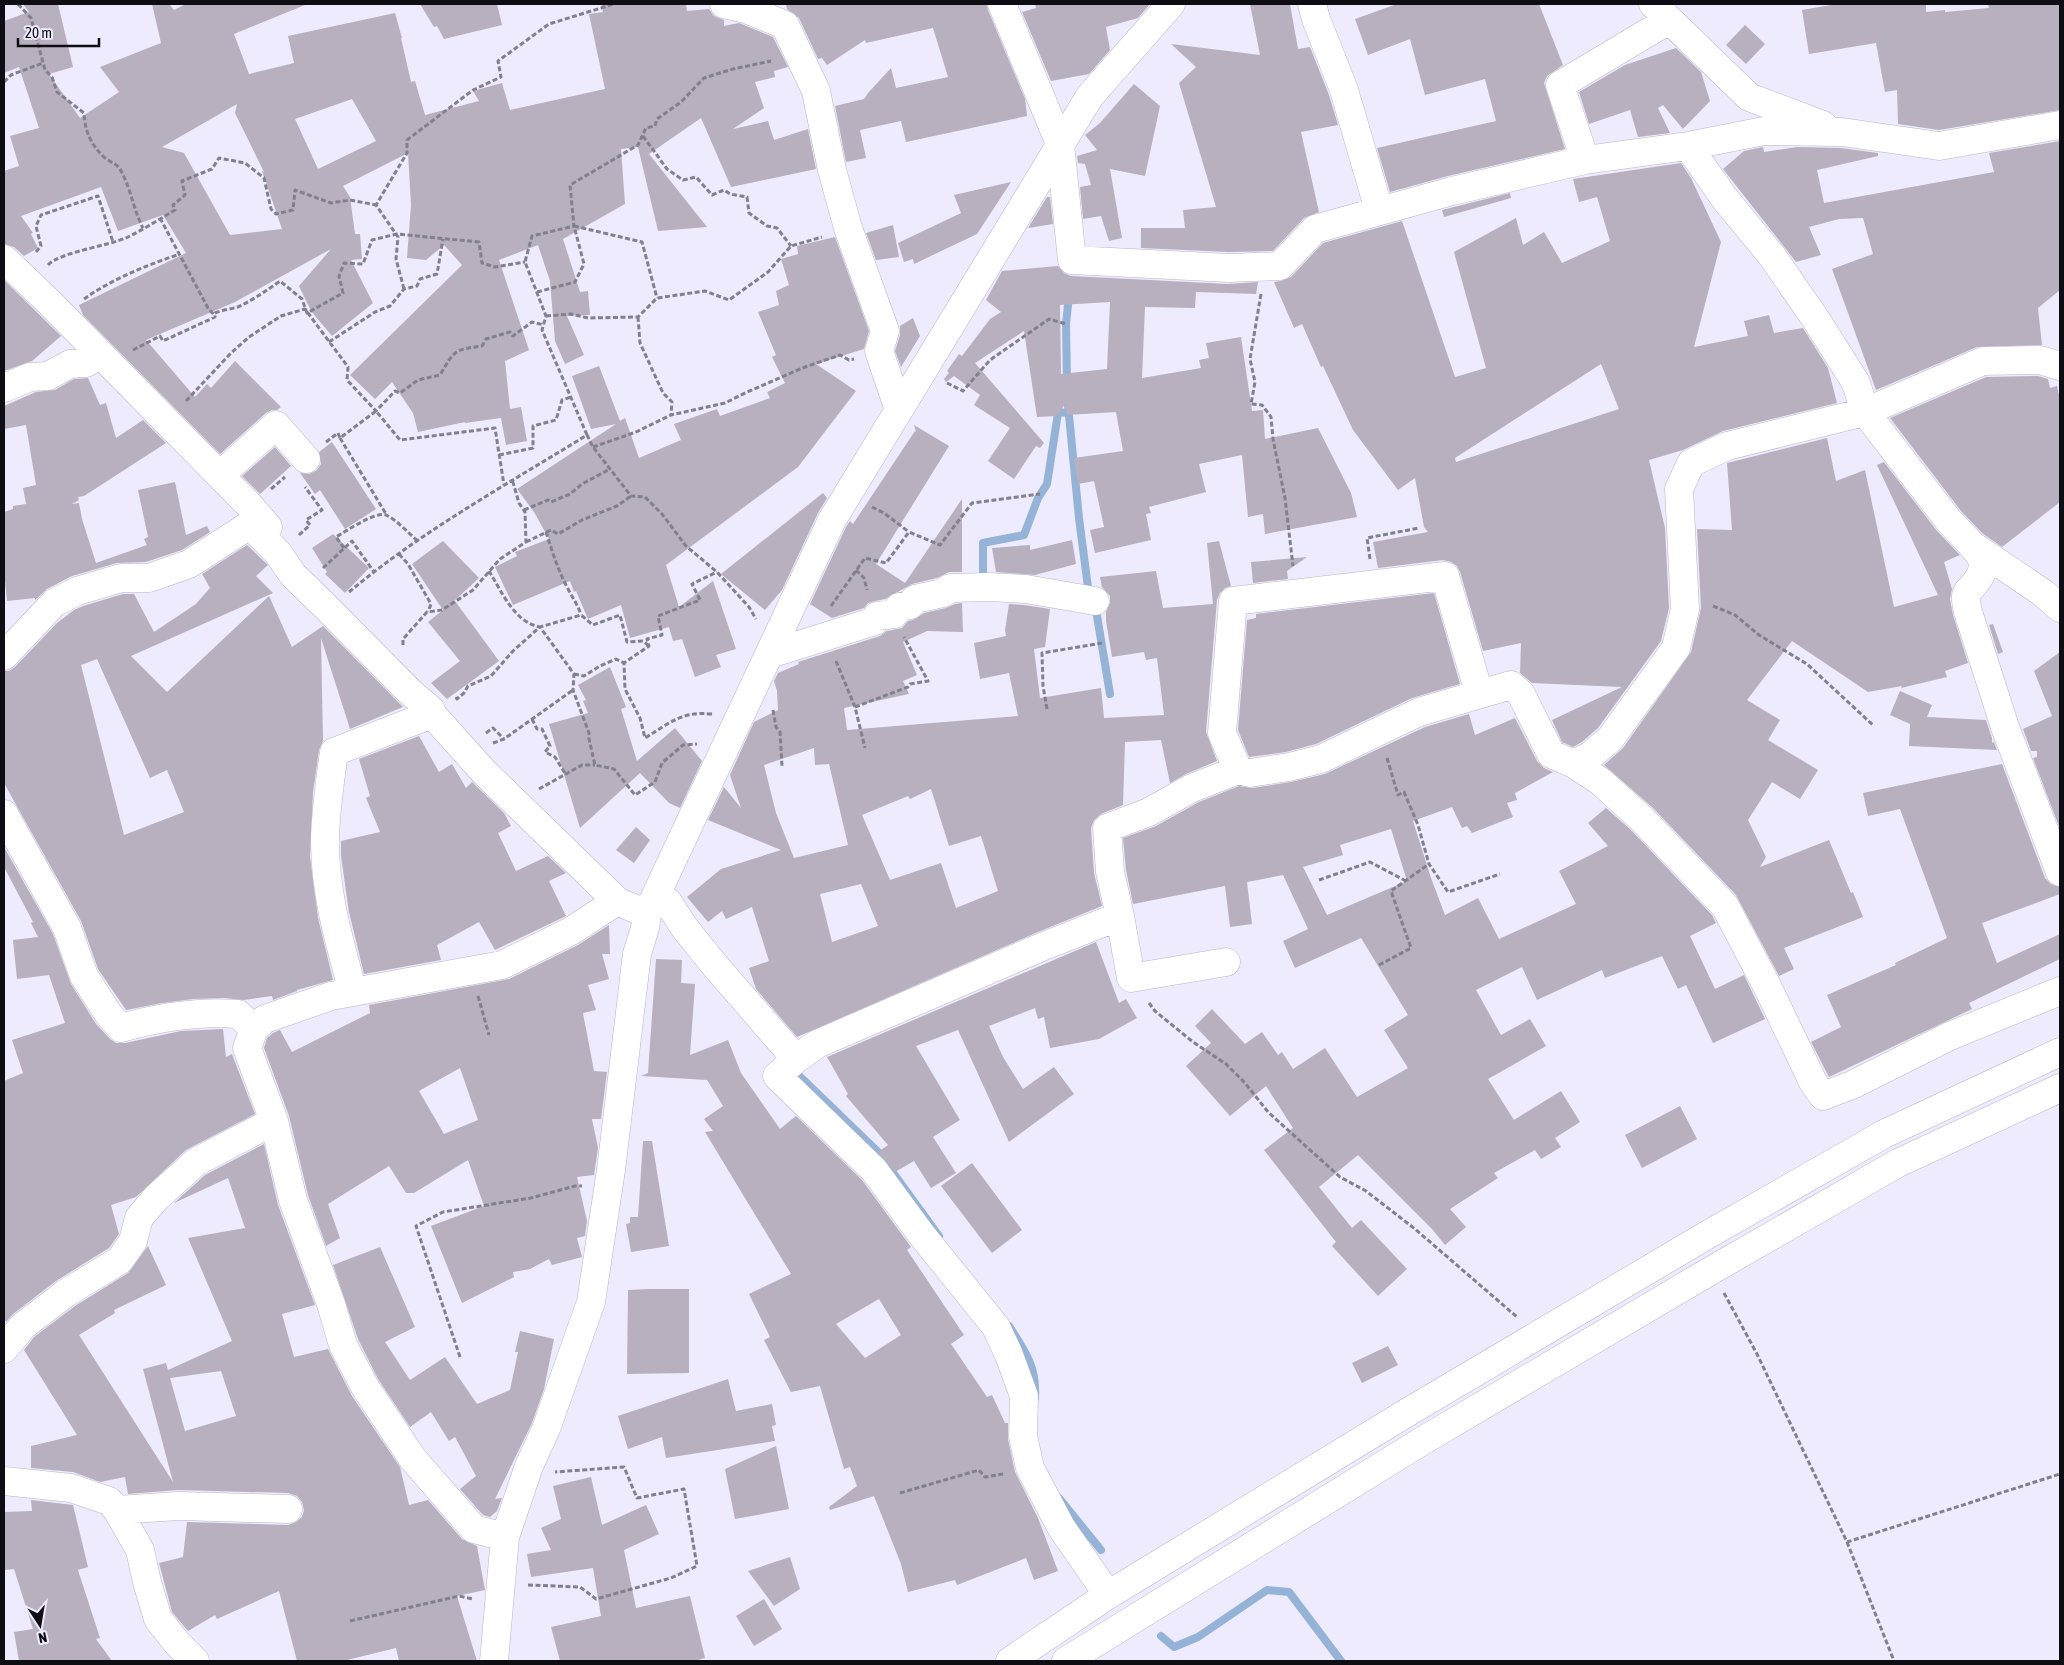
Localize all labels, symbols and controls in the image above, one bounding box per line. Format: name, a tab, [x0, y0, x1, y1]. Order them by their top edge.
scale bar	[18, 15, 99, 47]
text: 20 m	[25, 24, 52, 41]
north arrow	[15, 1600, 65, 1650]
text: N	[37, 1629, 48, 1646]

